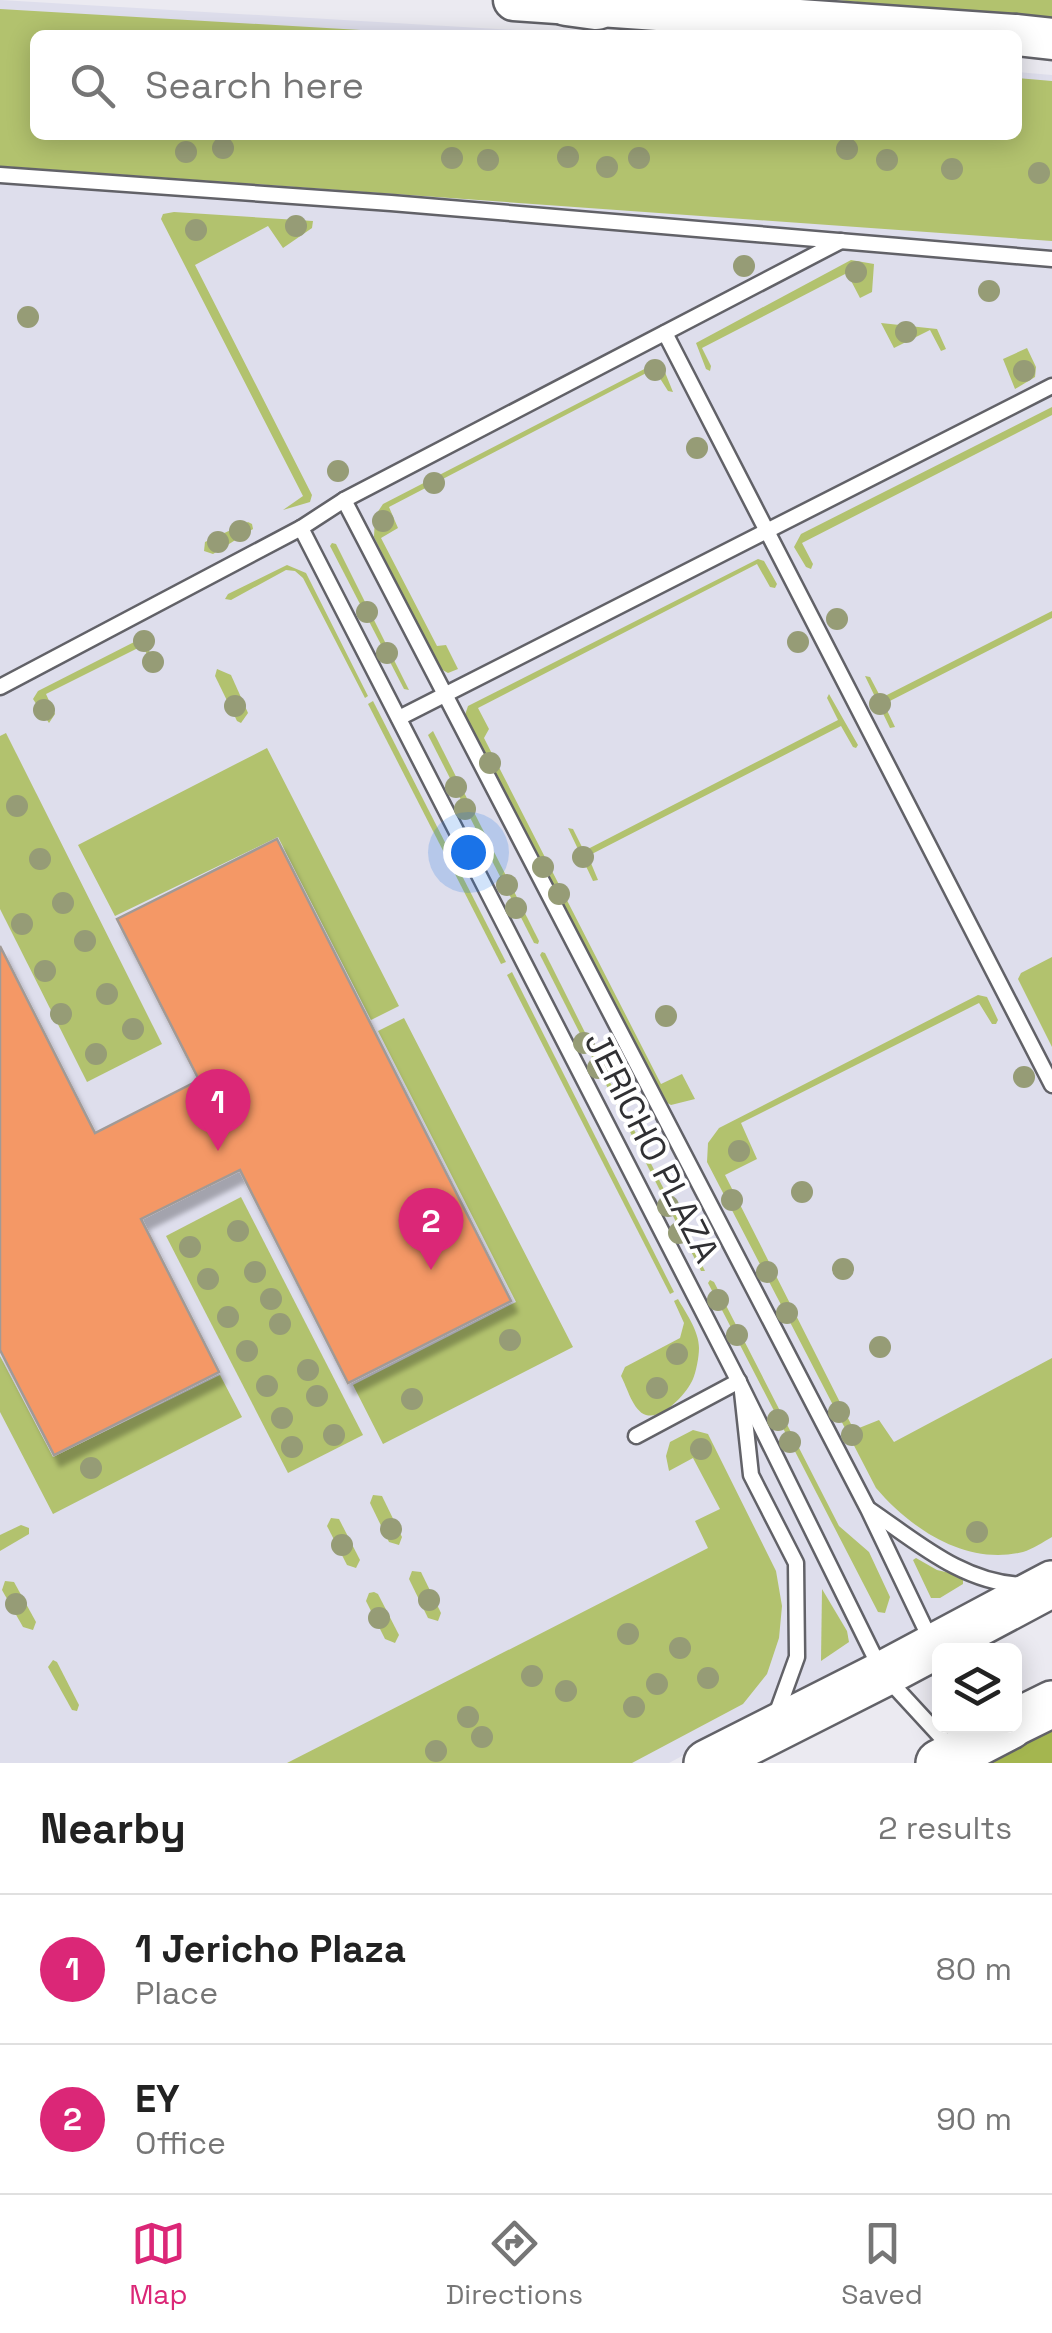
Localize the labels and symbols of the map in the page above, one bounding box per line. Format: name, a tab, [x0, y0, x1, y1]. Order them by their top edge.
your location	[443, 827, 494, 878]
street label: JERICHO PLAZA	[575, 1024, 729, 1270]
pin: 1	[186, 1068, 250, 1151]
pin: 2	[398, 1188, 464, 1270]

